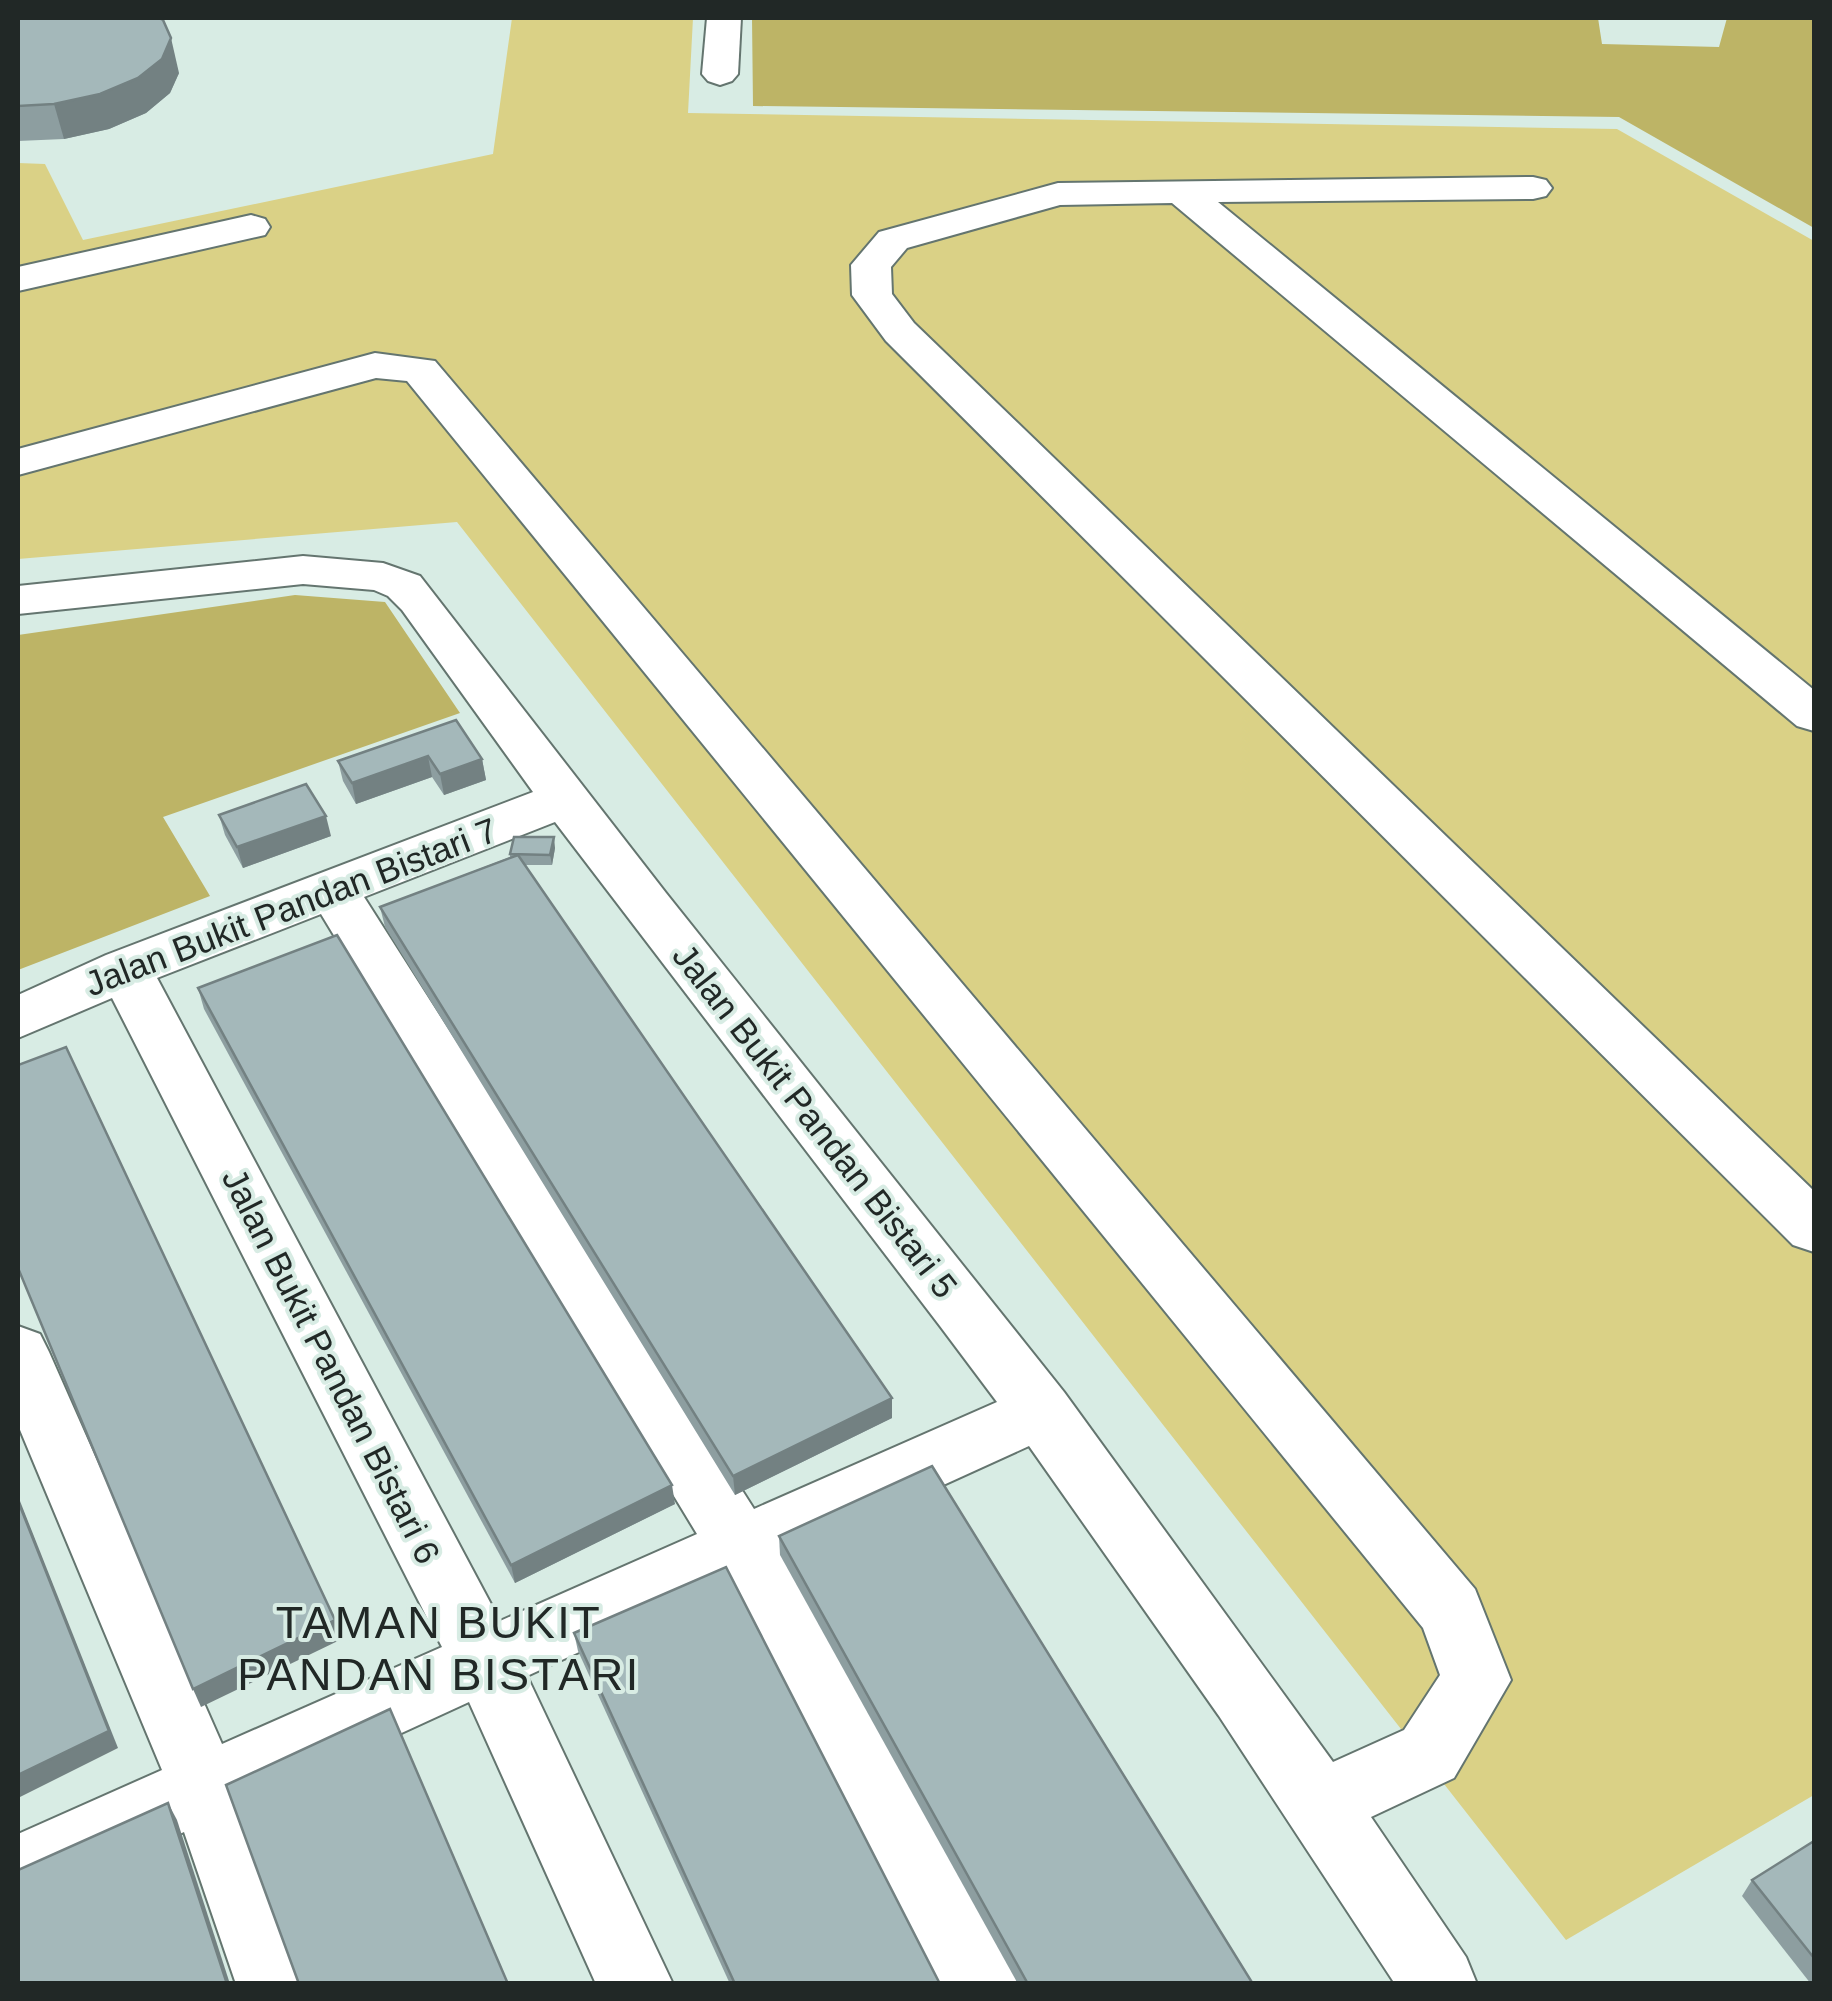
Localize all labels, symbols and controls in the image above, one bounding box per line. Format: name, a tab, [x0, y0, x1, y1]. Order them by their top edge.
street label: Jalan Bukit Pandan Bistari 7	[79, 810, 502, 1003]
street label: Jalan Bukit Pandan Bistari 5	[665, 936, 966, 1305]
street label: Jalan Bukit Pandan Bistari 6	[215, 1162, 448, 1570]
district label: TAMAN BUKIT PANDAN BISTARI	[237, 1597, 641, 1700]

